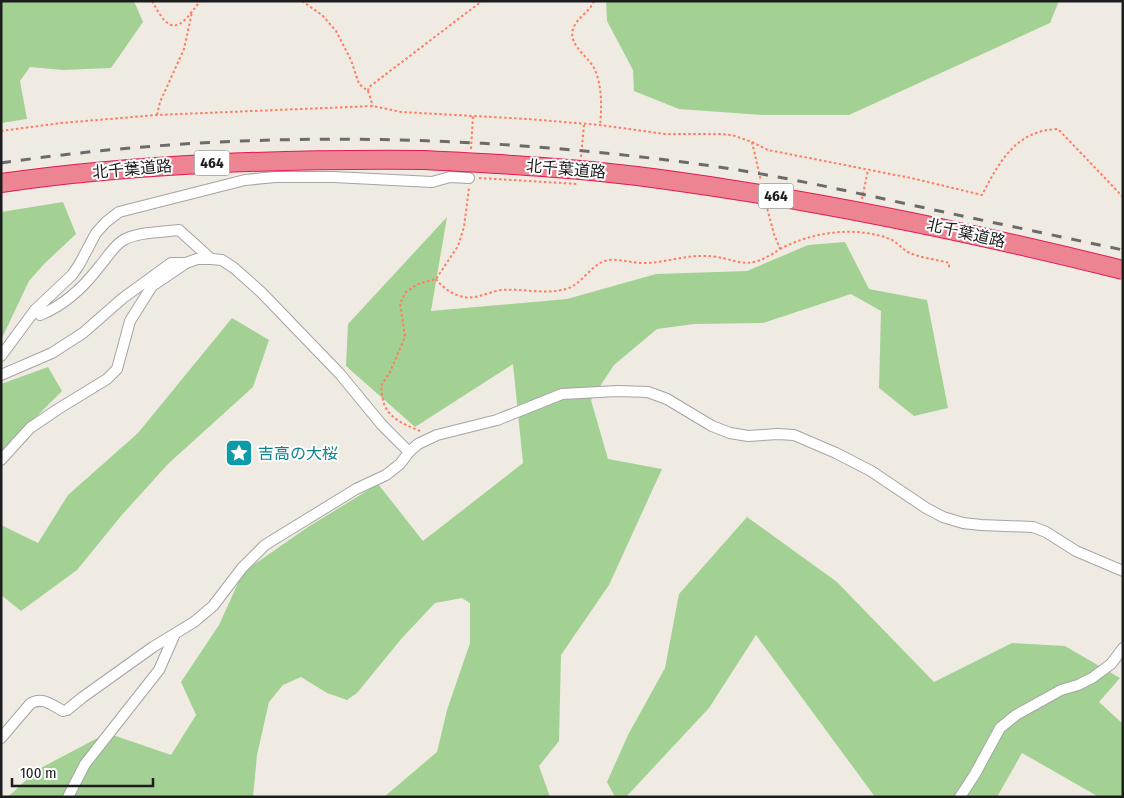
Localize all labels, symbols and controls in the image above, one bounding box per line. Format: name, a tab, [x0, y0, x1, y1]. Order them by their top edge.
road number: 464	[194, 150, 230, 176]
street label: 北千葉道路	[91, 156, 173, 182]
street label: 北千葉道路	[525, 156, 607, 182]
road number: 464	[758, 184, 794, 208]
street label: 北千葉道路	[925, 215, 1007, 251]
place icon: 吉高の大桜	[224, 438, 254, 468]
place label: 吉高の大桜	[258, 444, 338, 463]
scale bar	[12, 756, 154, 788]
text: 100 m	[20, 764, 57, 782]

